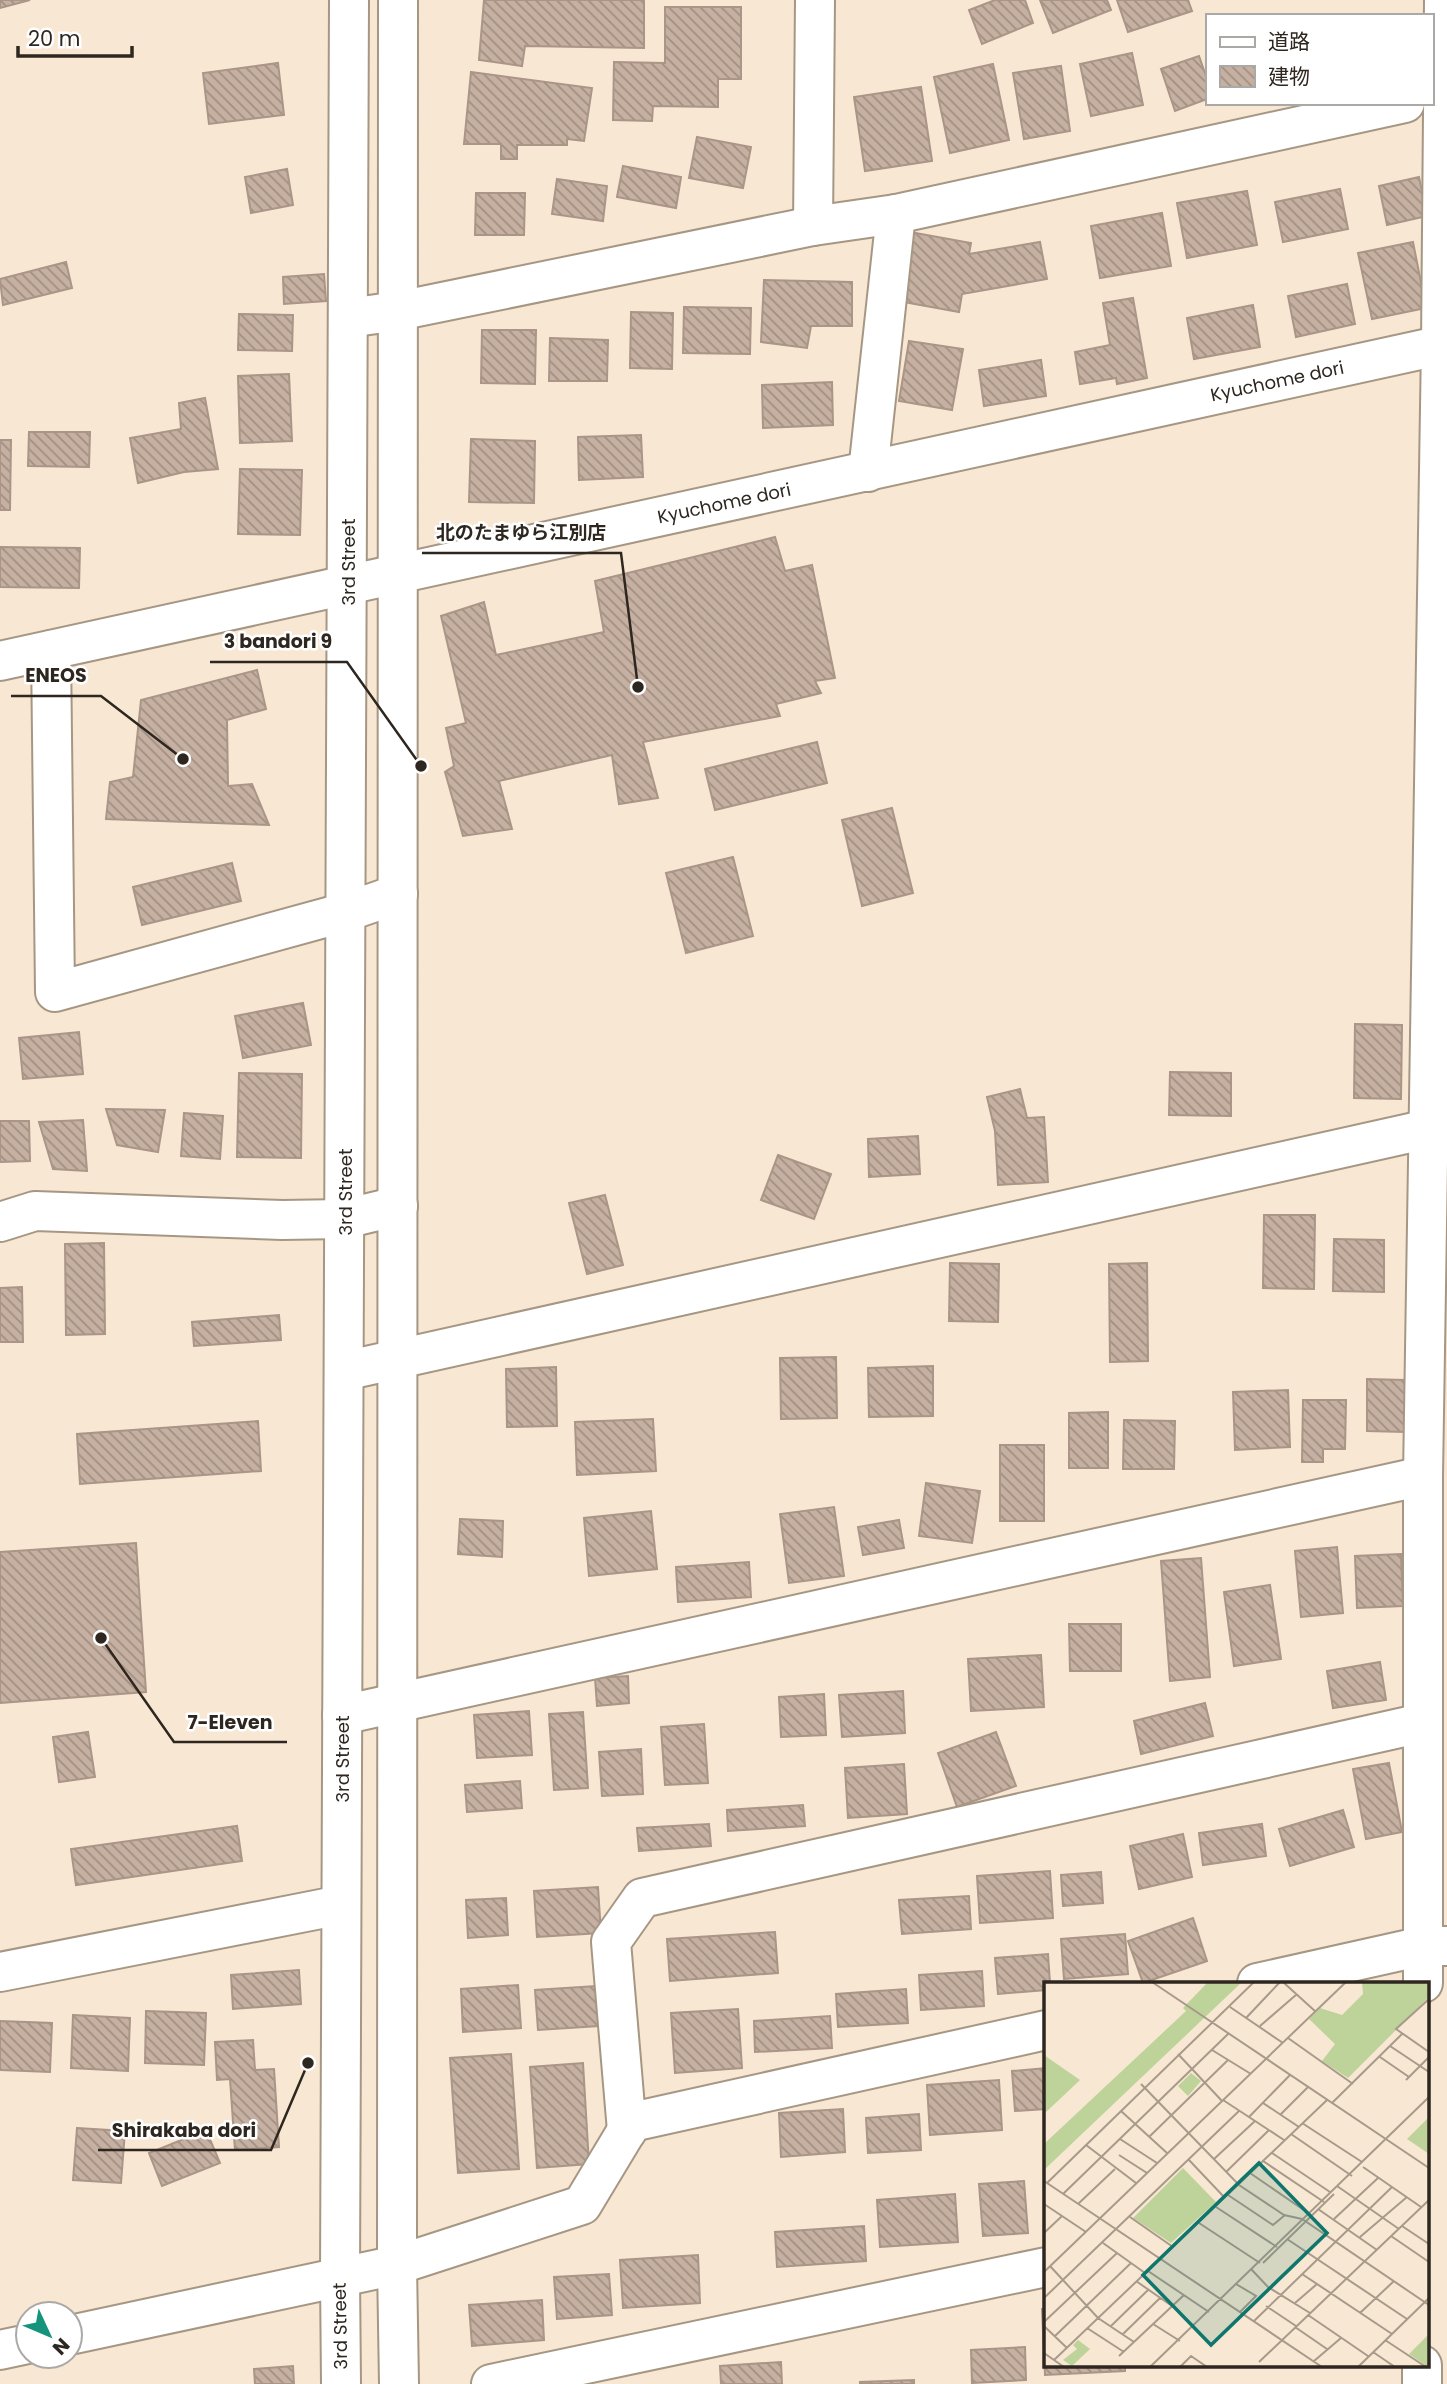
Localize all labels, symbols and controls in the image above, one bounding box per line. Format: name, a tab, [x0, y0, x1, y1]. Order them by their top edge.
scale bar	[18, 14, 131, 58]
legend	[1206, 14, 1433, 105]
text: 20 m	[28, 24, 81, 53]
text: 道路	[1268, 27, 1310, 56]
text: 建物	[1268, 62, 1310, 91]
street label: Kyuchome dori	[1208, 355, 1346, 407]
street label: Kyuchome dori	[655, 477, 793, 529]
callout: 北のたまゆら江別店	[422, 513, 621, 553]
street label: 3rd Street	[336, 519, 361, 606]
text: 北のたまゆら江別店	[436, 519, 606, 546]
callout: 3 bandori 9	[210, 622, 347, 662]
text: 3 bandori 9	[224, 628, 332, 655]
callout: ENEOS	[11, 656, 101, 696]
text: ENEOS	[25, 662, 87, 689]
street label: 3rd Street	[333, 1149, 358, 1236]
callout: 7-Eleven	[174, 1702, 287, 1742]
text: 7-Eleven	[187, 1709, 273, 1736]
street label: 3rd Street	[330, 1716, 355, 1803]
inset map	[1044, 1982, 1430, 2366]
callout: Shirakaba dori	[98, 2110, 271, 2150]
text: Shirakaba dori	[112, 2117, 256, 2144]
street label: 3rd Street	[327, 2282, 353, 2370]
north arrow	[14, 2300, 84, 2370]
text: N	[46, 2332, 76, 2361]

